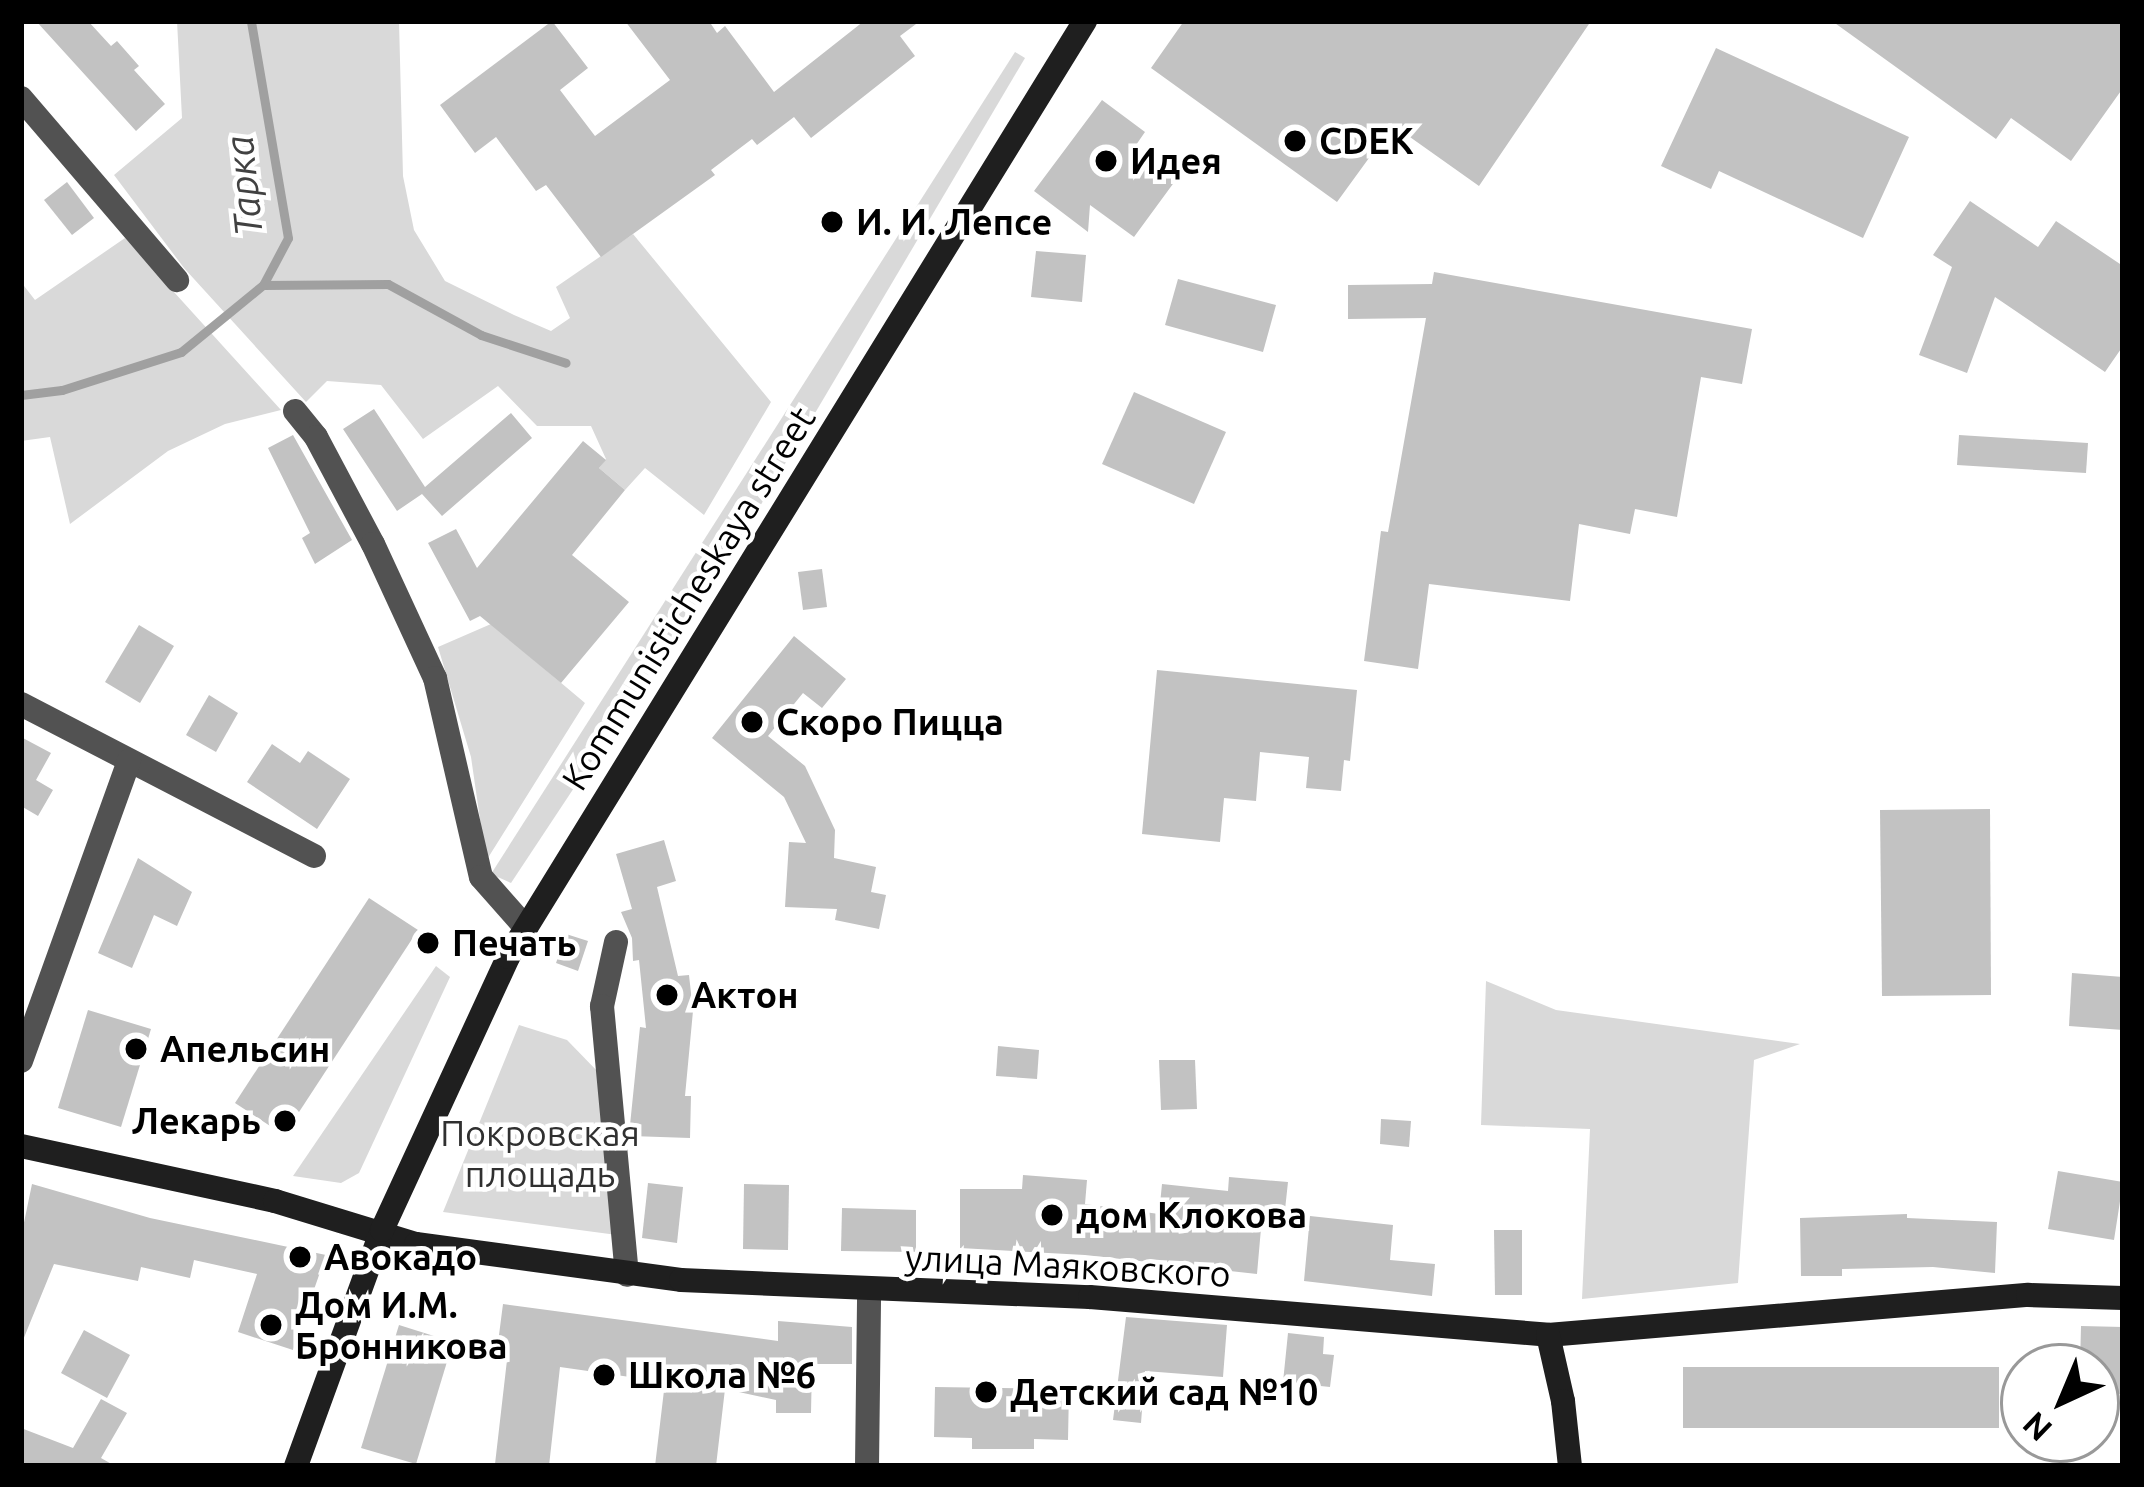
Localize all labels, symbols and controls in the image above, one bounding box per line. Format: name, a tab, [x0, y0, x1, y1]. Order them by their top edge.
place label: CDEK	[1319, 119, 1414, 163]
marker: CDEK	[1282, 128, 1308, 154]
water label: Тарка	[215, 133, 273, 239]
place label: Идея	[1130, 139, 1222, 183]
marker: Идея	[1093, 148, 1119, 174]
place label: И. И. Лепсе	[856, 200, 1052, 244]
marker: И. И. Лепсе	[819, 209, 845, 235]
street label: Kommunisticheskaya street	[552, 398, 824, 798]
place label: Скоро Пицца	[776, 700, 1004, 744]
marker: Скоро Пицца	[739, 709, 765, 735]
place label: Печать	[452, 921, 576, 965]
marker: Печать	[415, 930, 441, 956]
place label: Актон	[691, 973, 798, 1017]
marker: Актон	[654, 982, 680, 1008]
place label: Апельсин	[160, 1027, 330, 1071]
marker: Апельсин	[123, 1036, 149, 1062]
place label: Лекарь	[132, 1099, 261, 1143]
marker: Лекарь	[272, 1108, 298, 1134]
park label: Покровская площадь	[440, 1110, 640, 1195]
place label: дом Клокова	[1076, 1193, 1307, 1237]
marker: дом Клокова	[1039, 1202, 1065, 1228]
place label: Авокадо	[324, 1235, 477, 1279]
street label: улица Маяковского	[904, 1235, 1232, 1295]
marker: Авокадо	[287, 1244, 313, 1270]
place label: Дом И.М. Бронникова	[295, 1282, 508, 1367]
marker: Дом И.М. Бронникова	[258, 1312, 284, 1338]
north arrow	[2000, 1343, 2120, 1463]
place label: Школа №6	[628, 1353, 816, 1397]
marker: Школа №6	[591, 1362, 617, 1388]
place label: Детский сад №10	[1010, 1370, 1318, 1414]
marker: Детский сад №10	[973, 1379, 999, 1405]
text: N	[2015, 1405, 2058, 1449]

